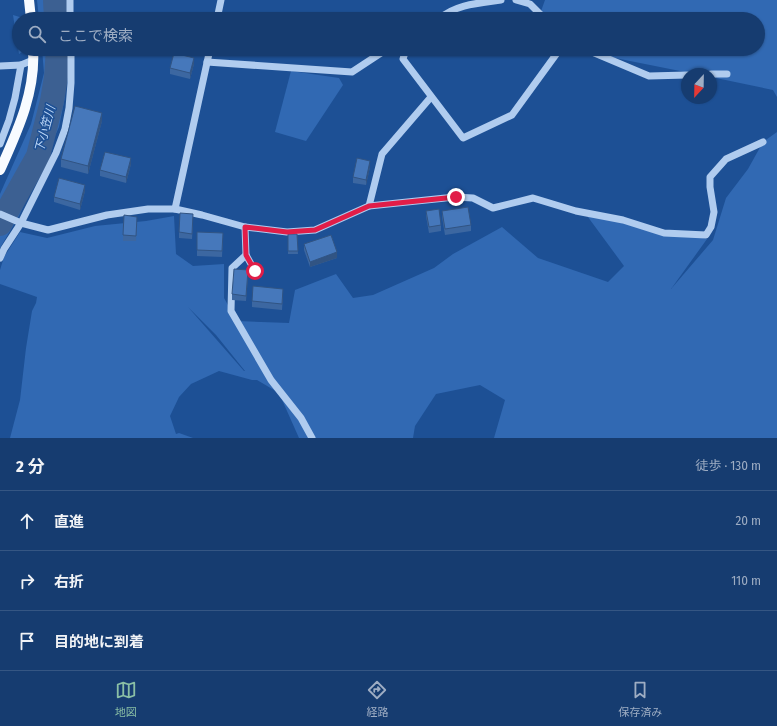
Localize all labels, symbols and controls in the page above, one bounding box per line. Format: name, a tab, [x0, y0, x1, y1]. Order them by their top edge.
search box	[12, 12, 765, 56]
icon: search	[26, 23, 48, 45]
text: ここで検索	[58, 27, 133, 45]
north arrow	[681, 68, 717, 104]
water label: 下小笠川	[32, 102, 58, 154]
route end	[447, 188, 465, 206]
route start	[246, 262, 264, 280]
text: 2 分	[16, 456, 44, 477]
text: 徒歩 · 130 m	[695, 458, 761, 473]
icon: ahead	[16, 510, 38, 532]
text: 直進	[54, 513, 84, 531]
text: 20 m	[735, 513, 761, 528]
icon: right	[16, 570, 38, 592]
text: 右折	[54, 573, 84, 591]
text: 110 m	[731, 573, 761, 588]
icon: arrive	[16, 630, 38, 652]
text: 目的地に到着	[54, 633, 144, 651]
tab: 地図	[115, 679, 137, 719]
tab: 経路	[366, 679, 388, 719]
tab: 保存済み	[618, 679, 662, 719]

